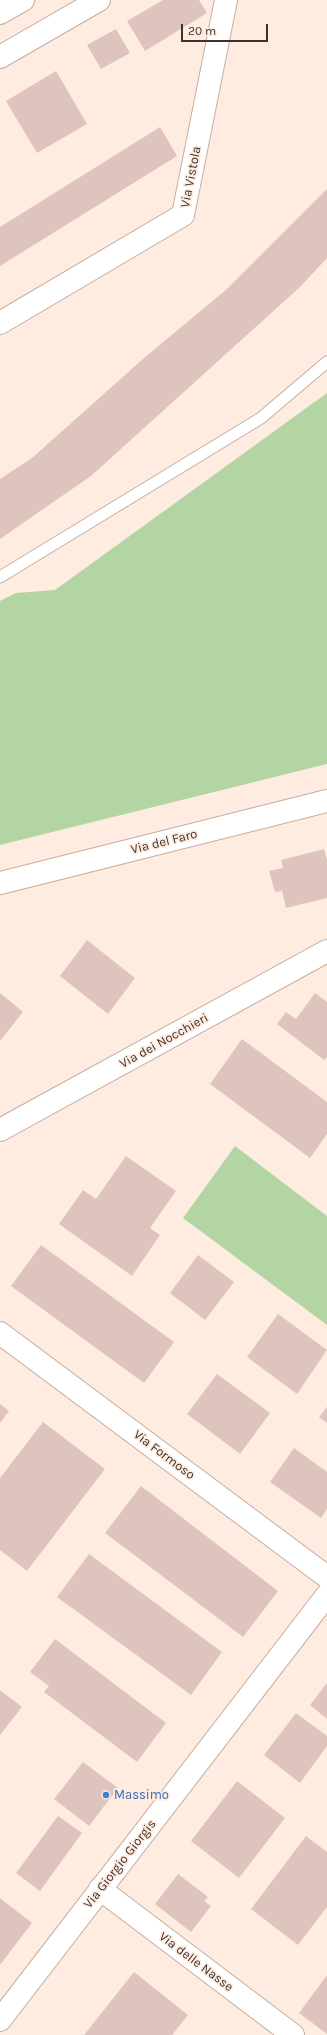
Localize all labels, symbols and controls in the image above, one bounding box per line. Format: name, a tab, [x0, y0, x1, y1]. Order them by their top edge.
scale bar	[183, 16, 270, 42]
text: 20 m	[188, 24, 216, 38]
street label: Via Vistola	[177, 145, 205, 209]
street label: Via del Faro	[129, 826, 199, 858]
street label: Via dei Nocchieri	[117, 1010, 211, 1072]
street label: Via Formoso	[130, 1427, 198, 1483]
place label: Massimo	[114, 1787, 169, 1803]
marker: Massimo	[101, 1790, 111, 1800]
street label: Via Giorgio Giorgis	[80, 1816, 160, 1912]
street label: Via delle Nasse	[156, 1929, 236, 1995]

